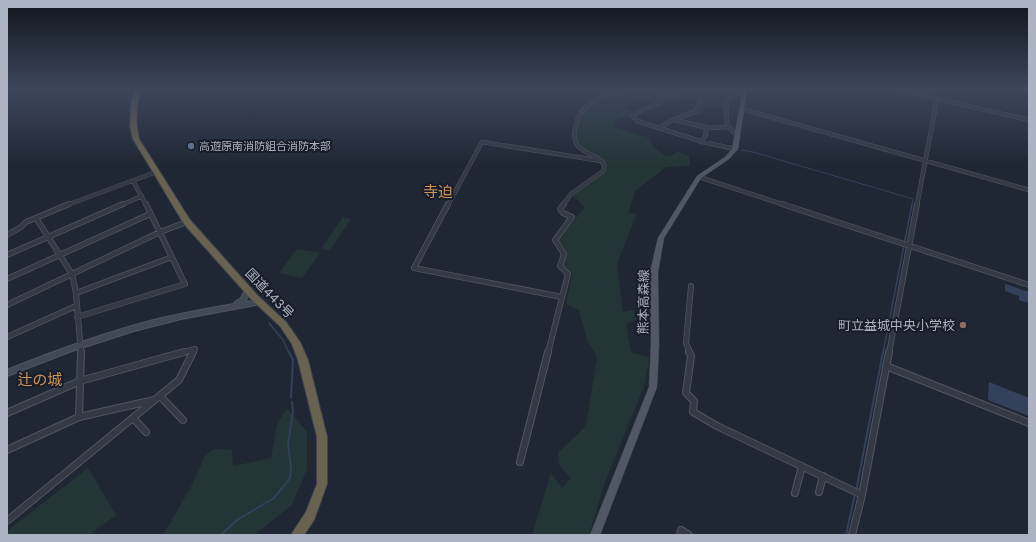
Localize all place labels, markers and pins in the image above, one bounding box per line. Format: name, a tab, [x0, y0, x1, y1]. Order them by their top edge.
place label: 高遊原南消防組合消防本部	[199, 140, 331, 154]
marker: 高遊原南消防組合消防本部	[186, 141, 196, 151]
place label: 町立益城中央小学校	[838, 318, 955, 335]
marker: 町立益城中央小学校	[958, 320, 968, 330]

